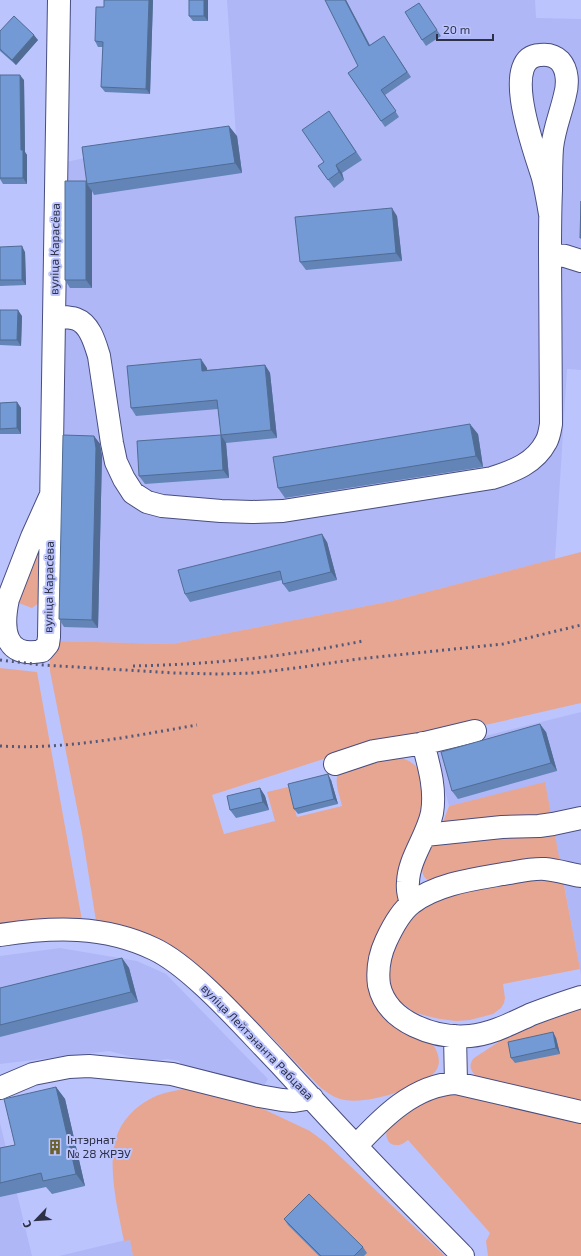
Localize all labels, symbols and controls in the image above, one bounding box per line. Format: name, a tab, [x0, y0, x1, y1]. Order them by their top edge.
scale bar	[437, 16, 493, 42]
text: 20 m	[443, 22, 470, 36]
street label: вуліца Карасёва	[46, 203, 63, 295]
street label: вуліца Карасёва	[40, 541, 57, 633]
street label: вуліца Лейтэнанта Рабцава	[198, 981, 317, 1103]
place label: Інтэрнат № 28 ЖРЭУ	[67, 1132, 131, 1160]
building icon: Інтэрнат № 28 ЖРЭУ	[46, 1138, 64, 1156]
north arrow	[16, 1200, 56, 1240]
text: С	[19, 1218, 34, 1230]

